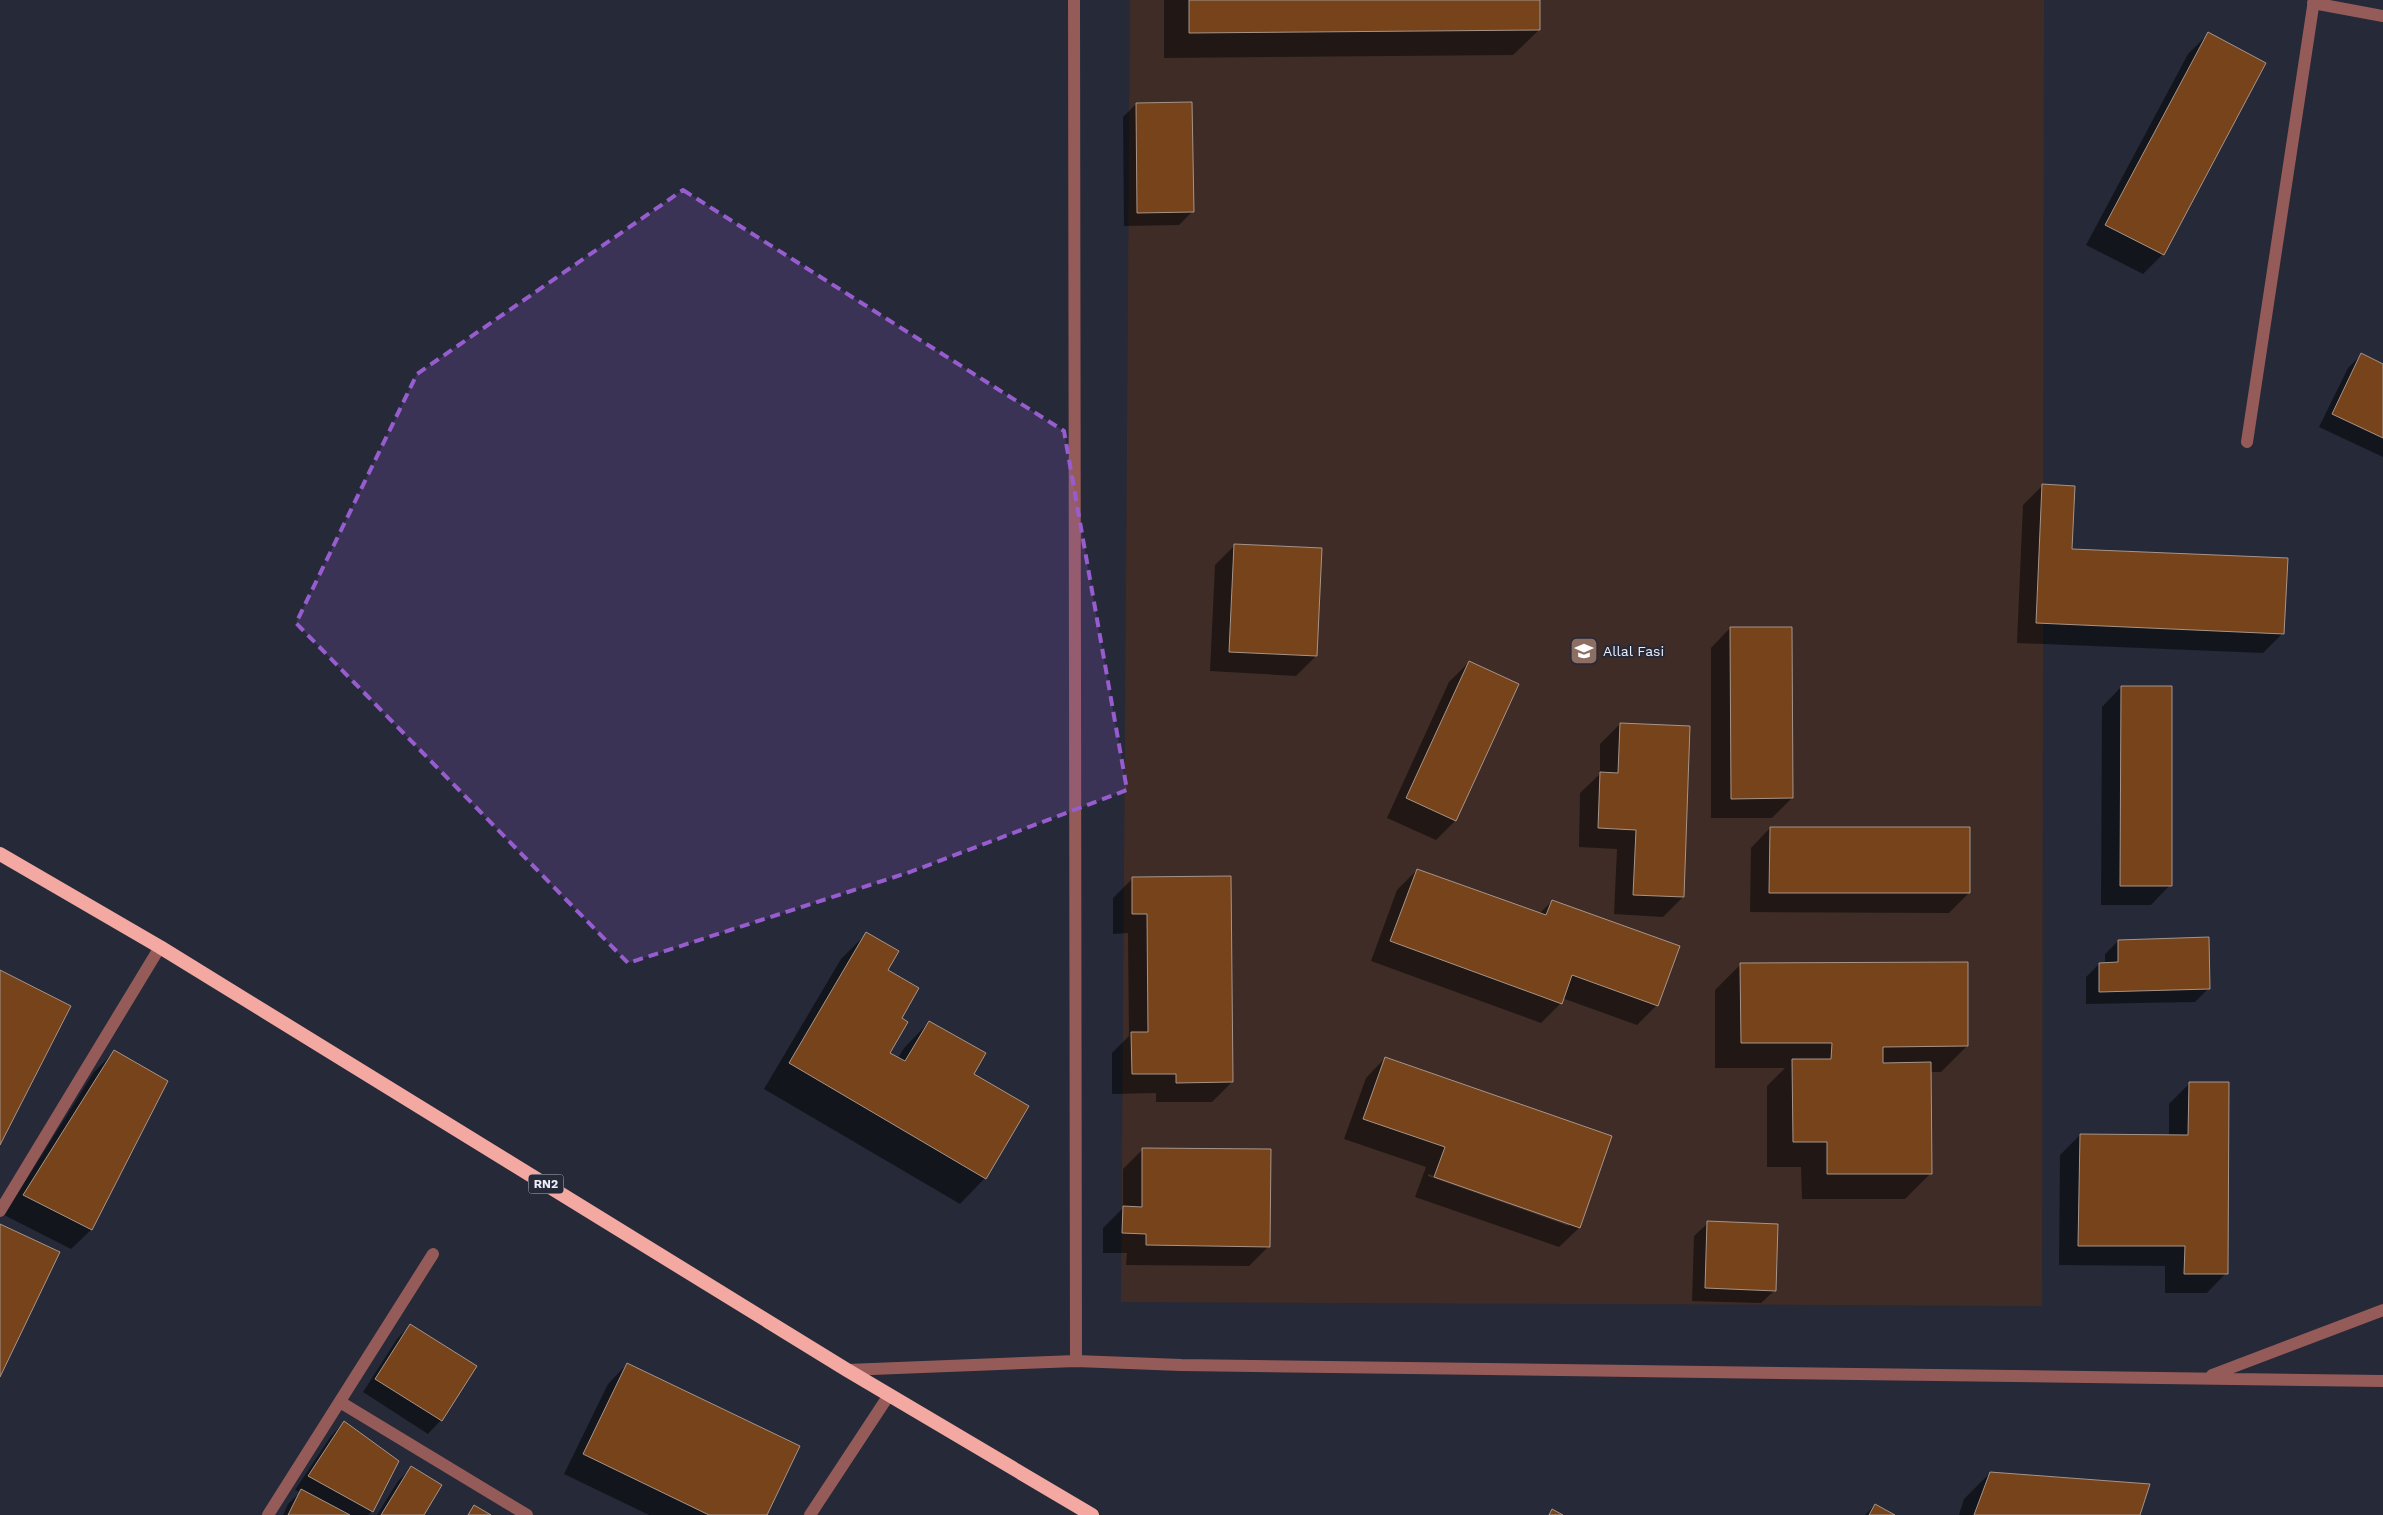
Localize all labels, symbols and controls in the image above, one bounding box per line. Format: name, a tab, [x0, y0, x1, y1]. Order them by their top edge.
school or university icon: Allal Fasi	[1569, 636, 1599, 666]
place label: Allal Fasi	[1603, 643, 1664, 659]
road number: RN2	[528, 1174, 564, 1194]

